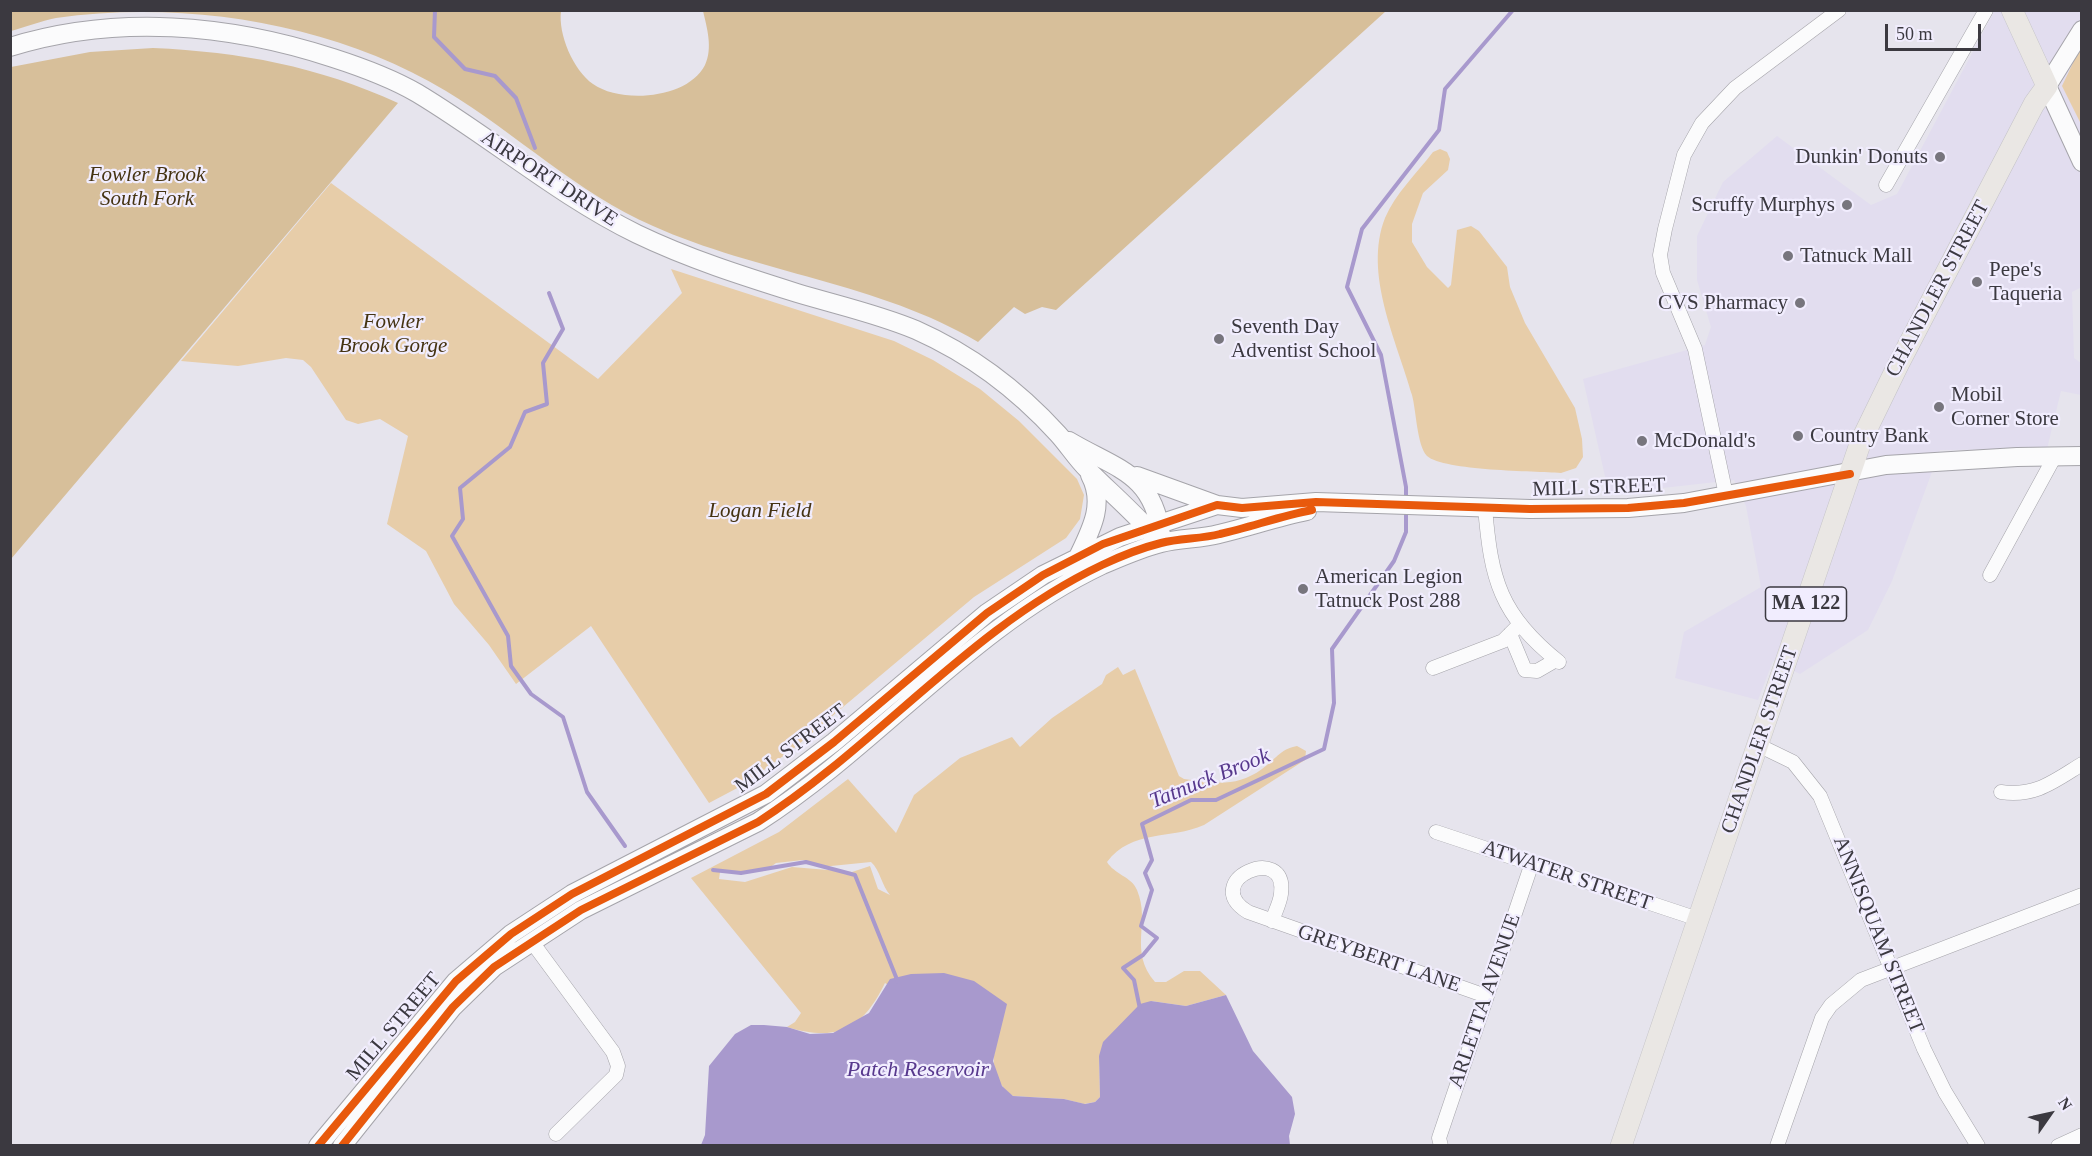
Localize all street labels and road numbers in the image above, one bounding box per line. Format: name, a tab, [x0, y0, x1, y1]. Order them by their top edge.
street label: AIRPORT DRIVE	[476, 125, 622, 233]
street label: CHANDLER STREET	[1881, 196, 1995, 382]
street label: MILL STREET	[1532, 473, 1666, 503]
road number: MA 122	[1766, 587, 1846, 621]
street label: CHANDLER STREET	[1716, 643, 1804, 837]
street label: MILL STREET	[730, 699, 852, 799]
street label: ANNISQUAM STREET	[1827, 833, 1929, 1037]
street label: ATWATER STREET	[1479, 835, 1655, 917]
street label: ARLETTA AVENUE	[1443, 910, 1527, 1092]
street label: GREYBERT LANE	[1294, 919, 1464, 999]
street label: MILL STREET	[341, 968, 447, 1086]

